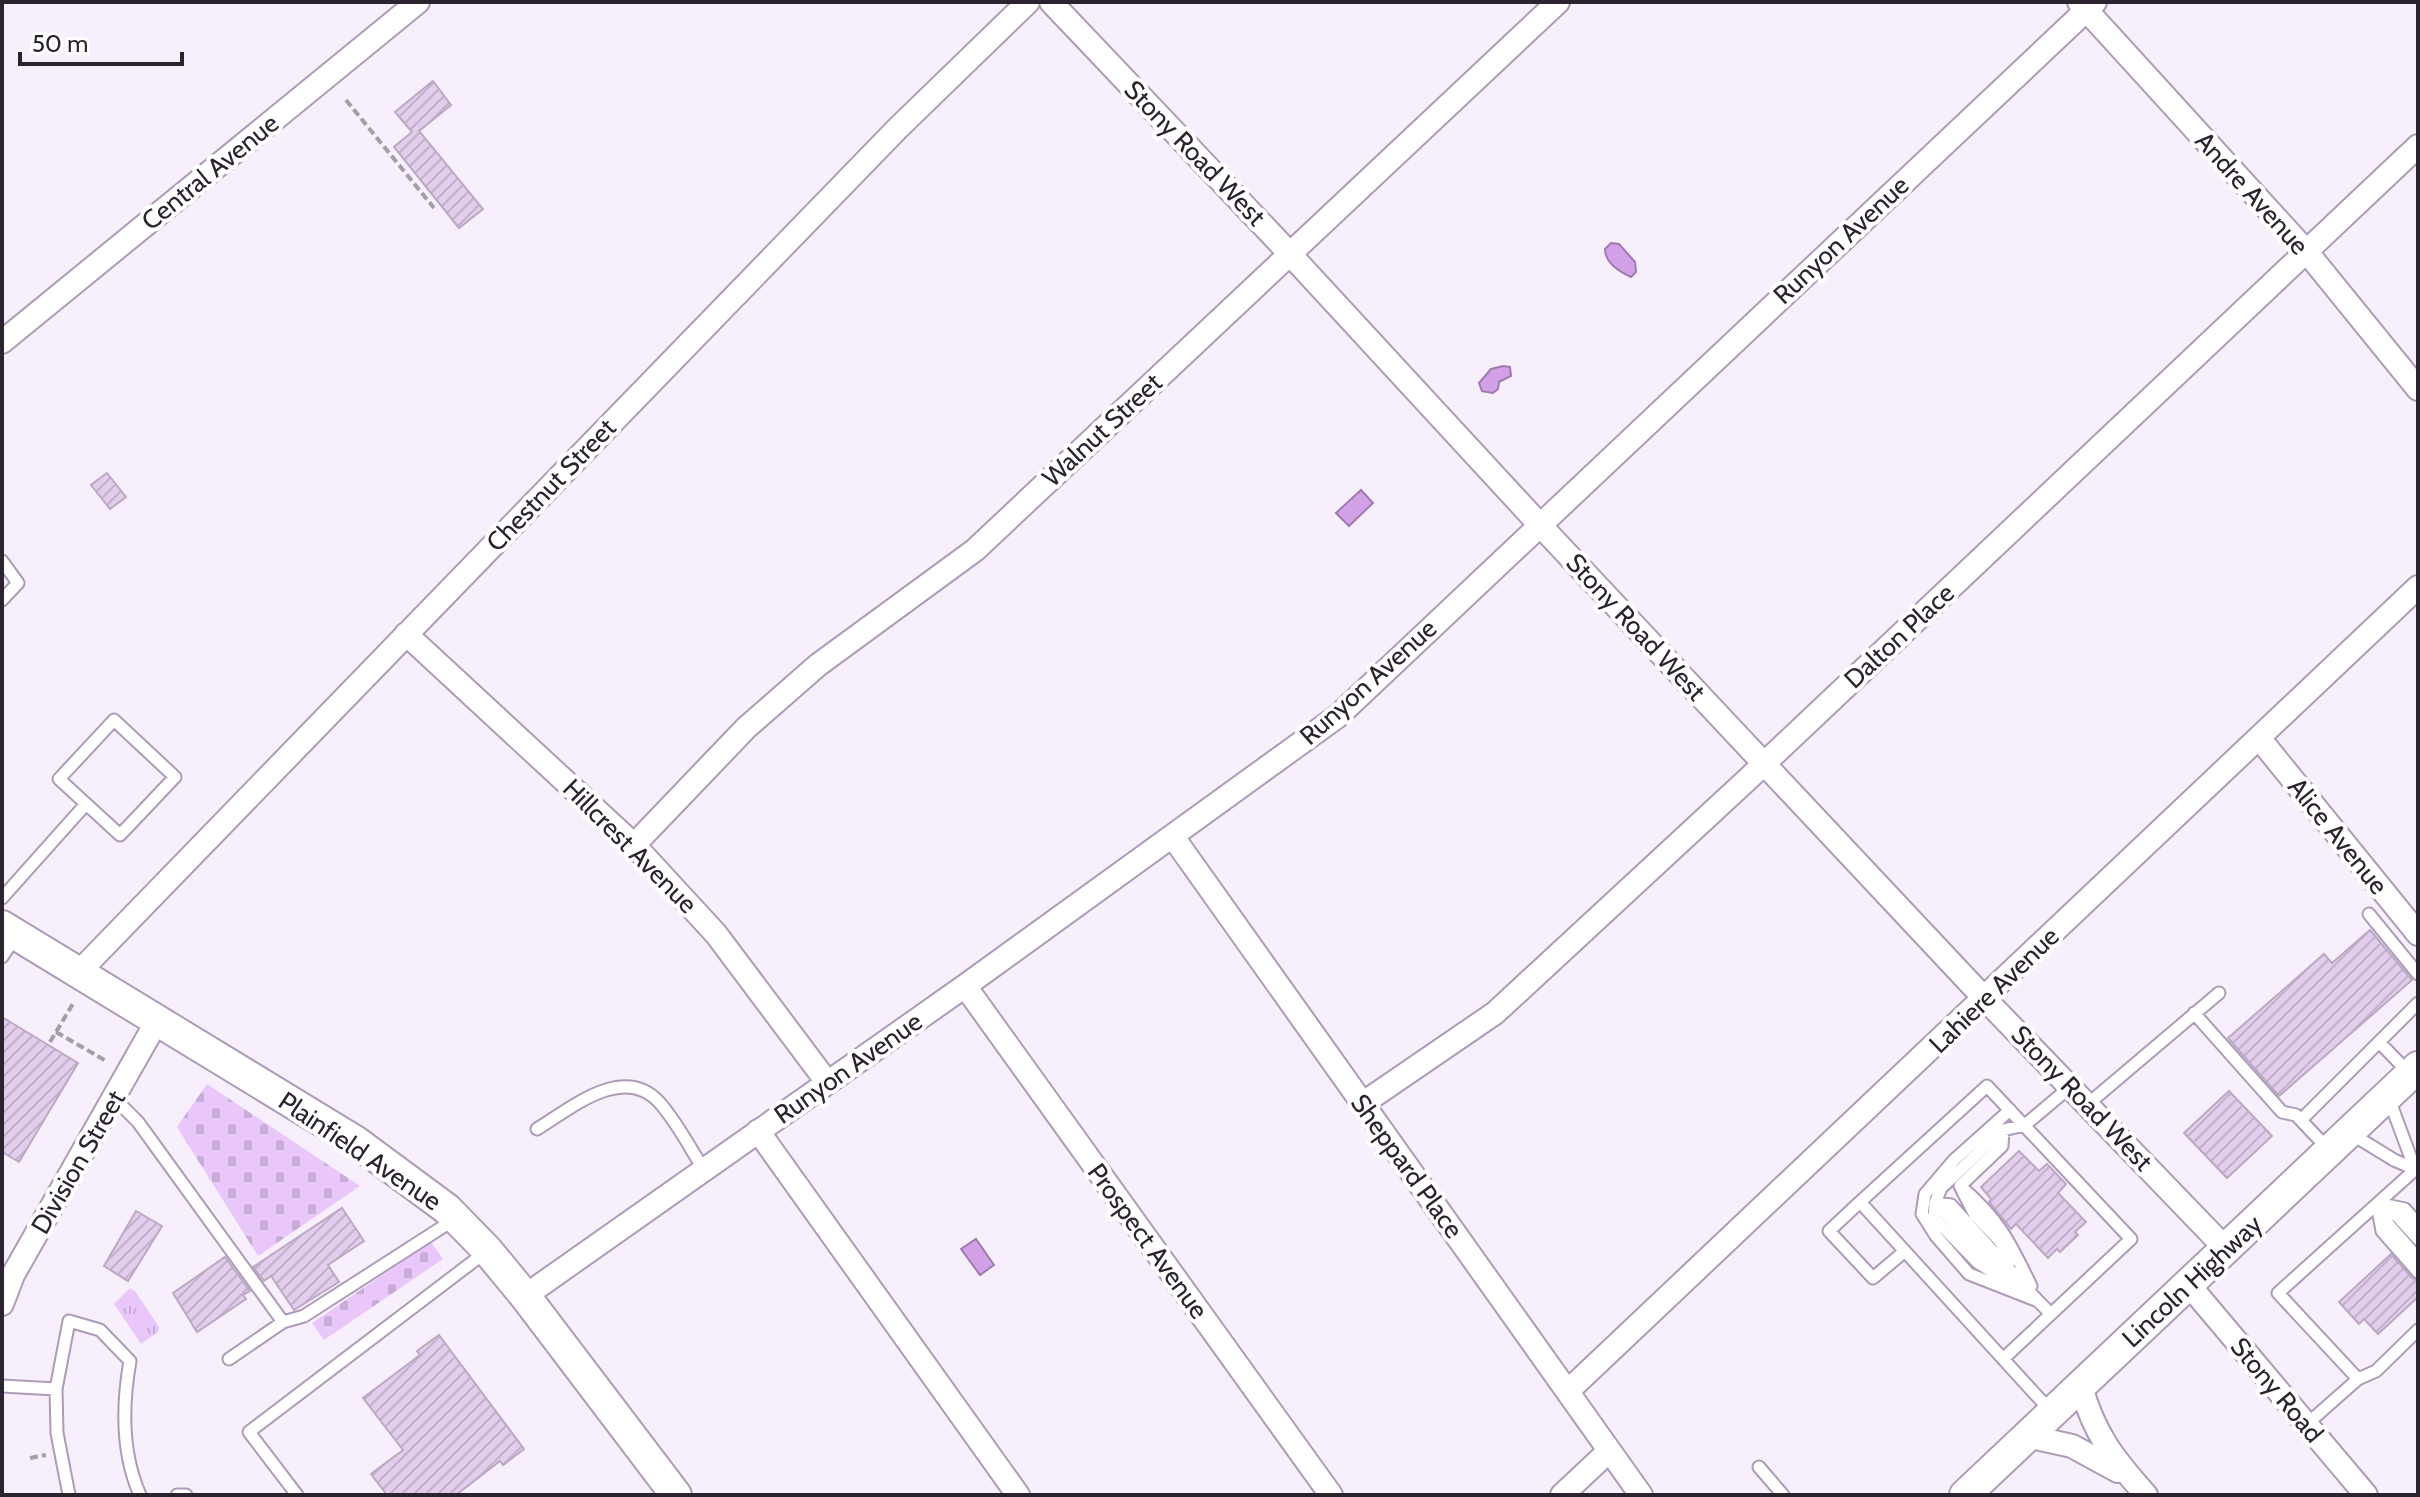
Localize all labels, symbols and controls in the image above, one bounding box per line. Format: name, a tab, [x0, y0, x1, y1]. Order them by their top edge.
scale bar	[20, 16, 182, 66]
text: 50 m	[32, 29, 88, 58]
street label: Stony Road West	[1118, 74, 1273, 232]
street label: Central Avenue	[135, 107, 285, 237]
street label: Andre Avenue	[2188, 125, 2316, 261]
street label: Runyon Avenue	[1767, 169, 1915, 311]
street label: Walnut Street	[1036, 366, 1169, 493]
street label: Chestnut Street	[480, 412, 623, 558]
street label: Stony Road West	[1560, 547, 1713, 707]
street label: Dalton Place	[1837, 577, 1961, 695]
street label: Runyon Avenue	[1293, 612, 1443, 752]
street label: Alice Avenue	[2281, 771, 2395, 901]
street label: Hillcrest Avenue	[556, 772, 704, 920]
street label: Lahiere Avenue	[1922, 920, 2066, 1060]
street label: Runyon Avenue	[768, 1005, 928, 1131]
street label: Stony Road West	[2005, 1019, 2160, 1177]
street label: Division Street	[24, 1084, 132, 1239]
street label: Plainfield Avenue	[273, 1085, 447, 1217]
street label: Sheppard Place	[1344, 1088, 1470, 1244]
street label: Prospect Avenue	[1081, 1157, 1215, 1325]
street label: Lincoln Highway	[2115, 1208, 2269, 1354]
street label: Stony Road	[2224, 1331, 2330, 1449]

